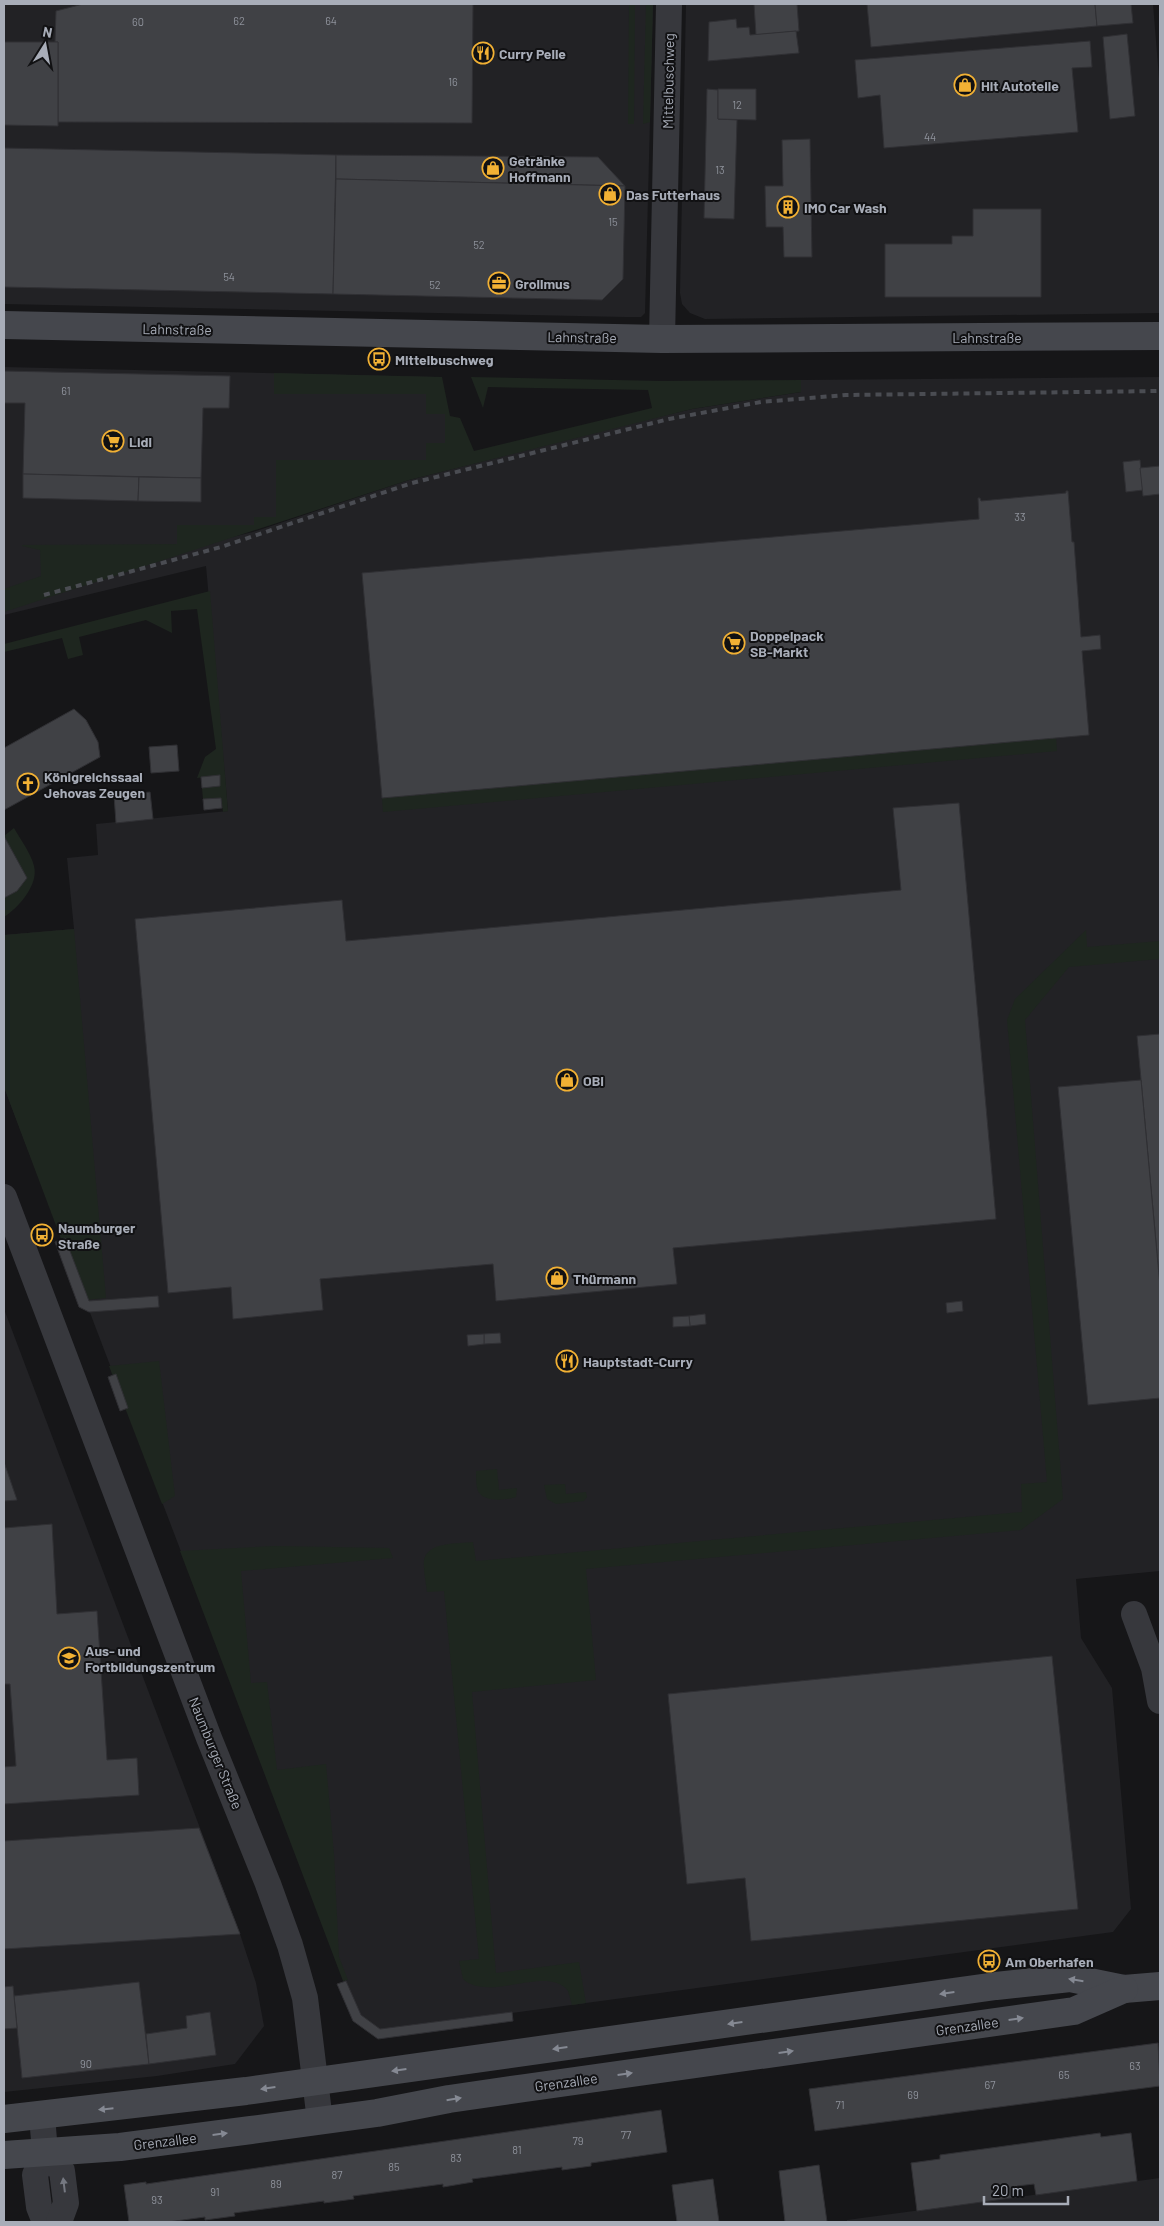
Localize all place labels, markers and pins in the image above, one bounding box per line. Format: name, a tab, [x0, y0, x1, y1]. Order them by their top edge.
restaurant icon: Curry Pelle	[471, 41, 495, 65]
place label: Curry Pelle	[499, 45, 566, 62]
shop icon: Hit Autoteile	[953, 73, 977, 97]
place label: Hit Autoteile	[981, 77, 1059, 94]
place label: Getränke Hoffmann	[509, 152, 571, 185]
shop icon: Getränke Hoffmann	[481, 156, 505, 180]
shop icon: Das Futterhaus	[598, 182, 622, 206]
place label: Das Futterhaus	[626, 186, 720, 203]
building icon: IMO Car Wash	[776, 195, 800, 219]
place label: IMO Car Wash	[804, 199, 887, 216]
office icon: Grollmus	[487, 271, 511, 295]
place label: Grollmus	[515, 275, 570, 292]
bus stop icon: Mittelbuschweg	[367, 347, 391, 371]
place label: Mittelbuschweg	[395, 351, 494, 368]
supermarket icon: Lidl	[101, 429, 125, 453]
place label: Lidl	[129, 433, 152, 450]
place label: Doppelpack SB-Markt	[750, 627, 824, 660]
supermarket icon: Doppelpack SB-Markt	[722, 631, 746, 655]
place label: Königreichssaal Jehovas Zeugen	[44, 768, 145, 801]
church icon: Königreichssaal Jehovas Zeugen	[16, 772, 40, 796]
shop icon: OBI	[555, 1068, 579, 1092]
place label: OBI	[583, 1072, 604, 1089]
place label: Naumburger Straße	[58, 1219, 136, 1252]
bus stop icon: Naumburger Straße	[30, 1223, 54, 1247]
shop icon: Thürmann	[545, 1266, 569, 1290]
place label: Thürmann	[573, 1270, 636, 1287]
restaurant icon: Hauptstadt-Curry	[555, 1349, 579, 1373]
place label: Hauptstadt-Curry	[583, 1353, 693, 1370]
place label: Aus- und Fortbildungszentrum	[85, 1642, 216, 1675]
school or university icon: Aus- und Fortbildungszentrum	[57, 1646, 81, 1670]
bus stop icon: Am Oberhafen	[977, 1949, 1001, 1973]
place label: Am Oberhafen	[1005, 1953, 1094, 1970]

